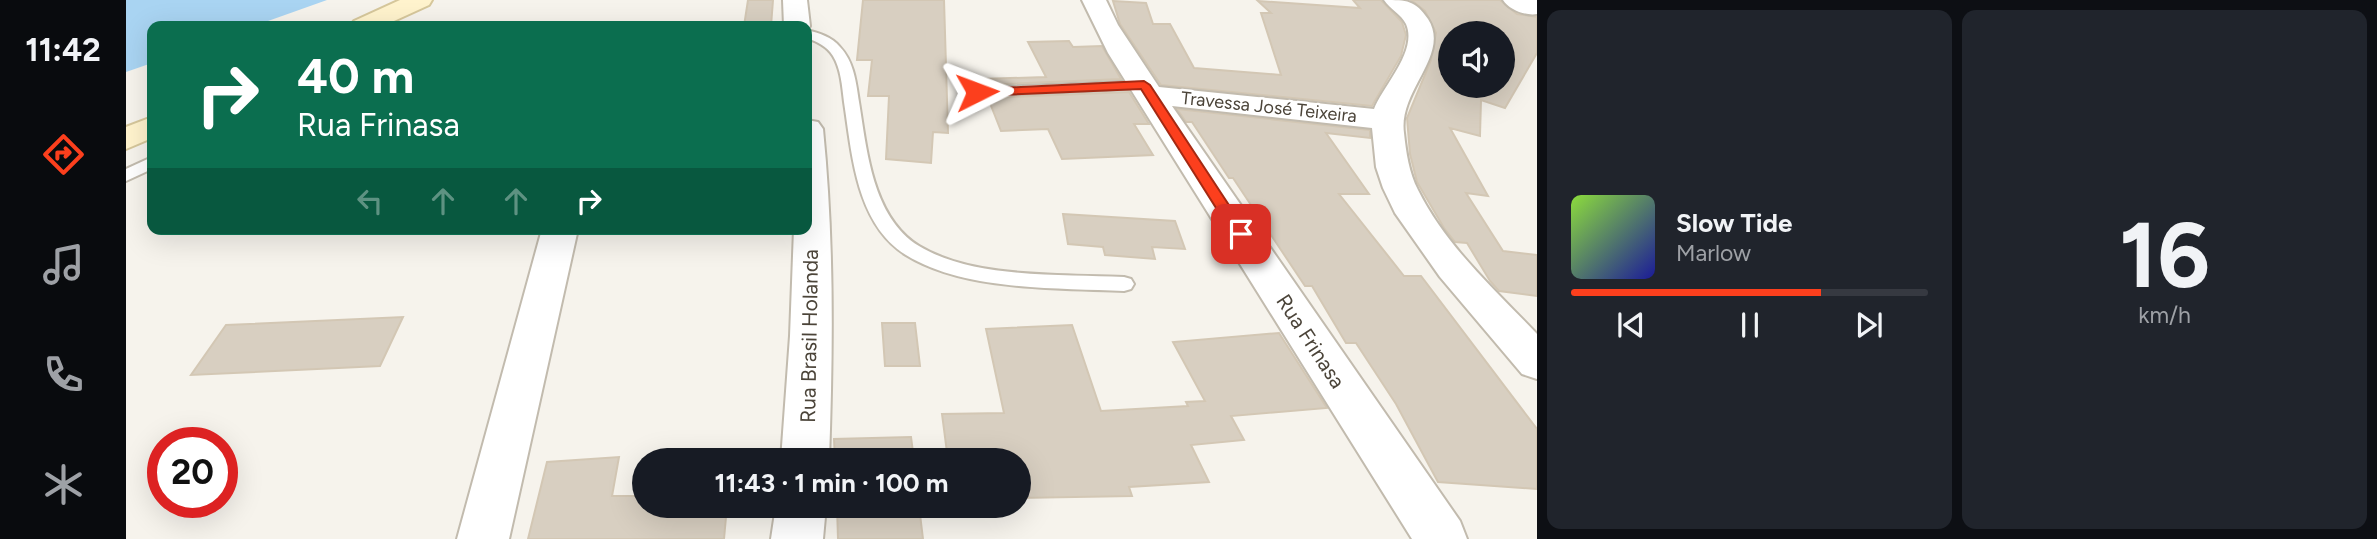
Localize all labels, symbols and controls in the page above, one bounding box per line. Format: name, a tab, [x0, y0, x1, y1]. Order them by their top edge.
map controls	[1438, 21, 1515, 98]
button: sound	[1438, 21, 1515, 98]
text: 11:42	[25, 31, 101, 69]
text: 40 m	[297, 46, 414, 105]
icon: right	[182, 49, 273, 140]
position arrow	[940, 55, 1014, 129]
street label: Travessa José Teixeira	[1180, 87, 1358, 127]
text: Rua Frinasa	[297, 106, 460, 144]
icon: directions	[39, 130, 88, 179]
icon: left	[351, 182, 389, 220]
icon: ahead	[424, 182, 462, 220]
icon: ahead	[497, 182, 535, 220]
icon: right	[570, 182, 608, 220]
text: 16	[2119, 201, 2210, 310]
pin	[1211, 204, 1271, 264]
text: Slow Tide	[1676, 207, 1792, 239]
icon: arrive	[1222, 215, 1260, 253]
text: Marlow	[1676, 239, 1751, 267]
icon: music	[39, 240, 88, 289]
street label: Rua Brasil Holanda	[795, 249, 823, 423]
street label: Rua Frinasa	[1271, 289, 1351, 393]
text: km/h	[2138, 301, 2191, 329]
icon: previous	[1612, 306, 1650, 344]
icon: pause	[1731, 306, 1769, 344]
icon: next	[1850, 306, 1888, 344]
icon: phone	[39, 350, 88, 399]
speed limit sign: 20	[147, 427, 238, 518]
icon: climate	[39, 460, 88, 509]
text: 11:43 · 1 min · 100 m	[715, 467, 948, 499]

